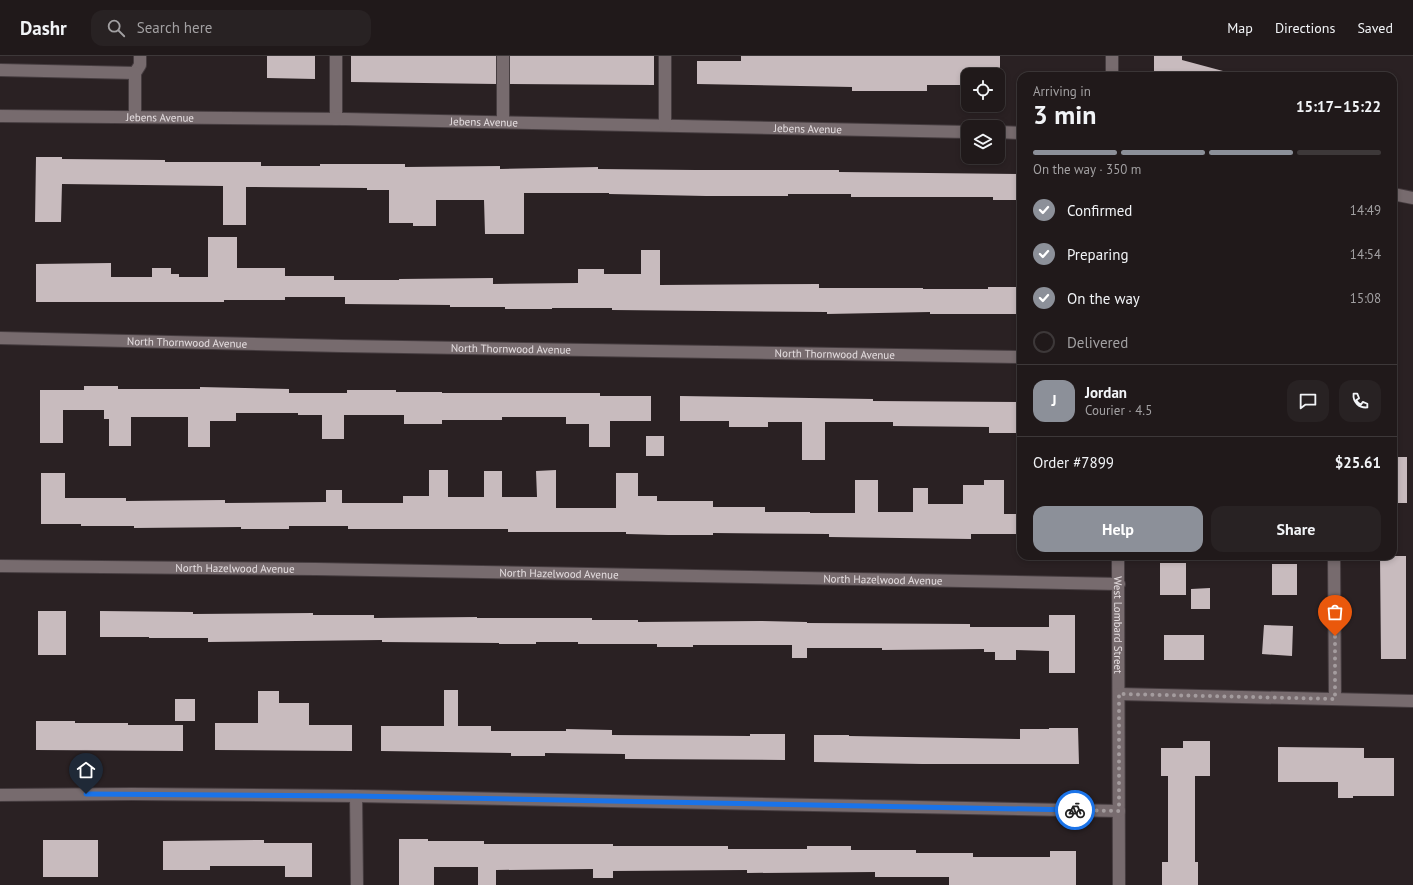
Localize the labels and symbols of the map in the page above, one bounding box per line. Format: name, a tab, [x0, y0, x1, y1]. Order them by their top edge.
street label: Jebens Avenue	[125, 110, 194, 125]
street label: Jebens Avenue	[449, 114, 519, 130]
street label: Jebens Avenue	[773, 121, 842, 136]
street label: North Thornwood Avenue	[127, 334, 248, 351]
street label: North Thornwood Avenue	[451, 341, 572, 357]
street label: North Thornwood Avenue	[775, 346, 896, 362]
street label: North Hazelwood Avenue	[175, 561, 295, 576]
street label: North Hazelwood Avenue	[499, 565, 619, 582]
street label: North Hazelwood Avenue	[823, 571, 943, 588]
street label: West Lombard Street	[1111, 576, 1125, 674]
pin	[1318, 595, 1352, 636]
pin	[69, 753, 103, 794]
courier	[1055, 790, 1095, 830]

